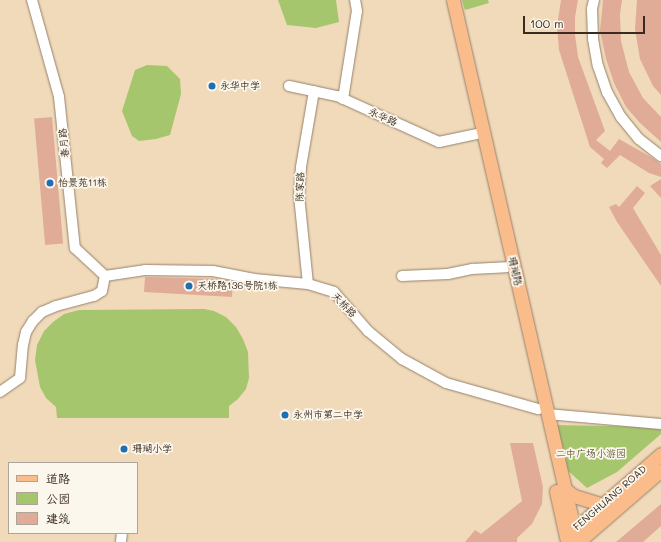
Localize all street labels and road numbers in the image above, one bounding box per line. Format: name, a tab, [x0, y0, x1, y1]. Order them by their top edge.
street label: 永华路	[367, 105, 399, 129]
street label: 春月路	[56, 127, 72, 159]
street label: 陈家路	[293, 172, 307, 202]
street label: 珊瑚路	[506, 255, 524, 287]
street label: 天桥路	[329, 290, 359, 320]
street label: FENGHUANG ROAD	[571, 463, 649, 533]

